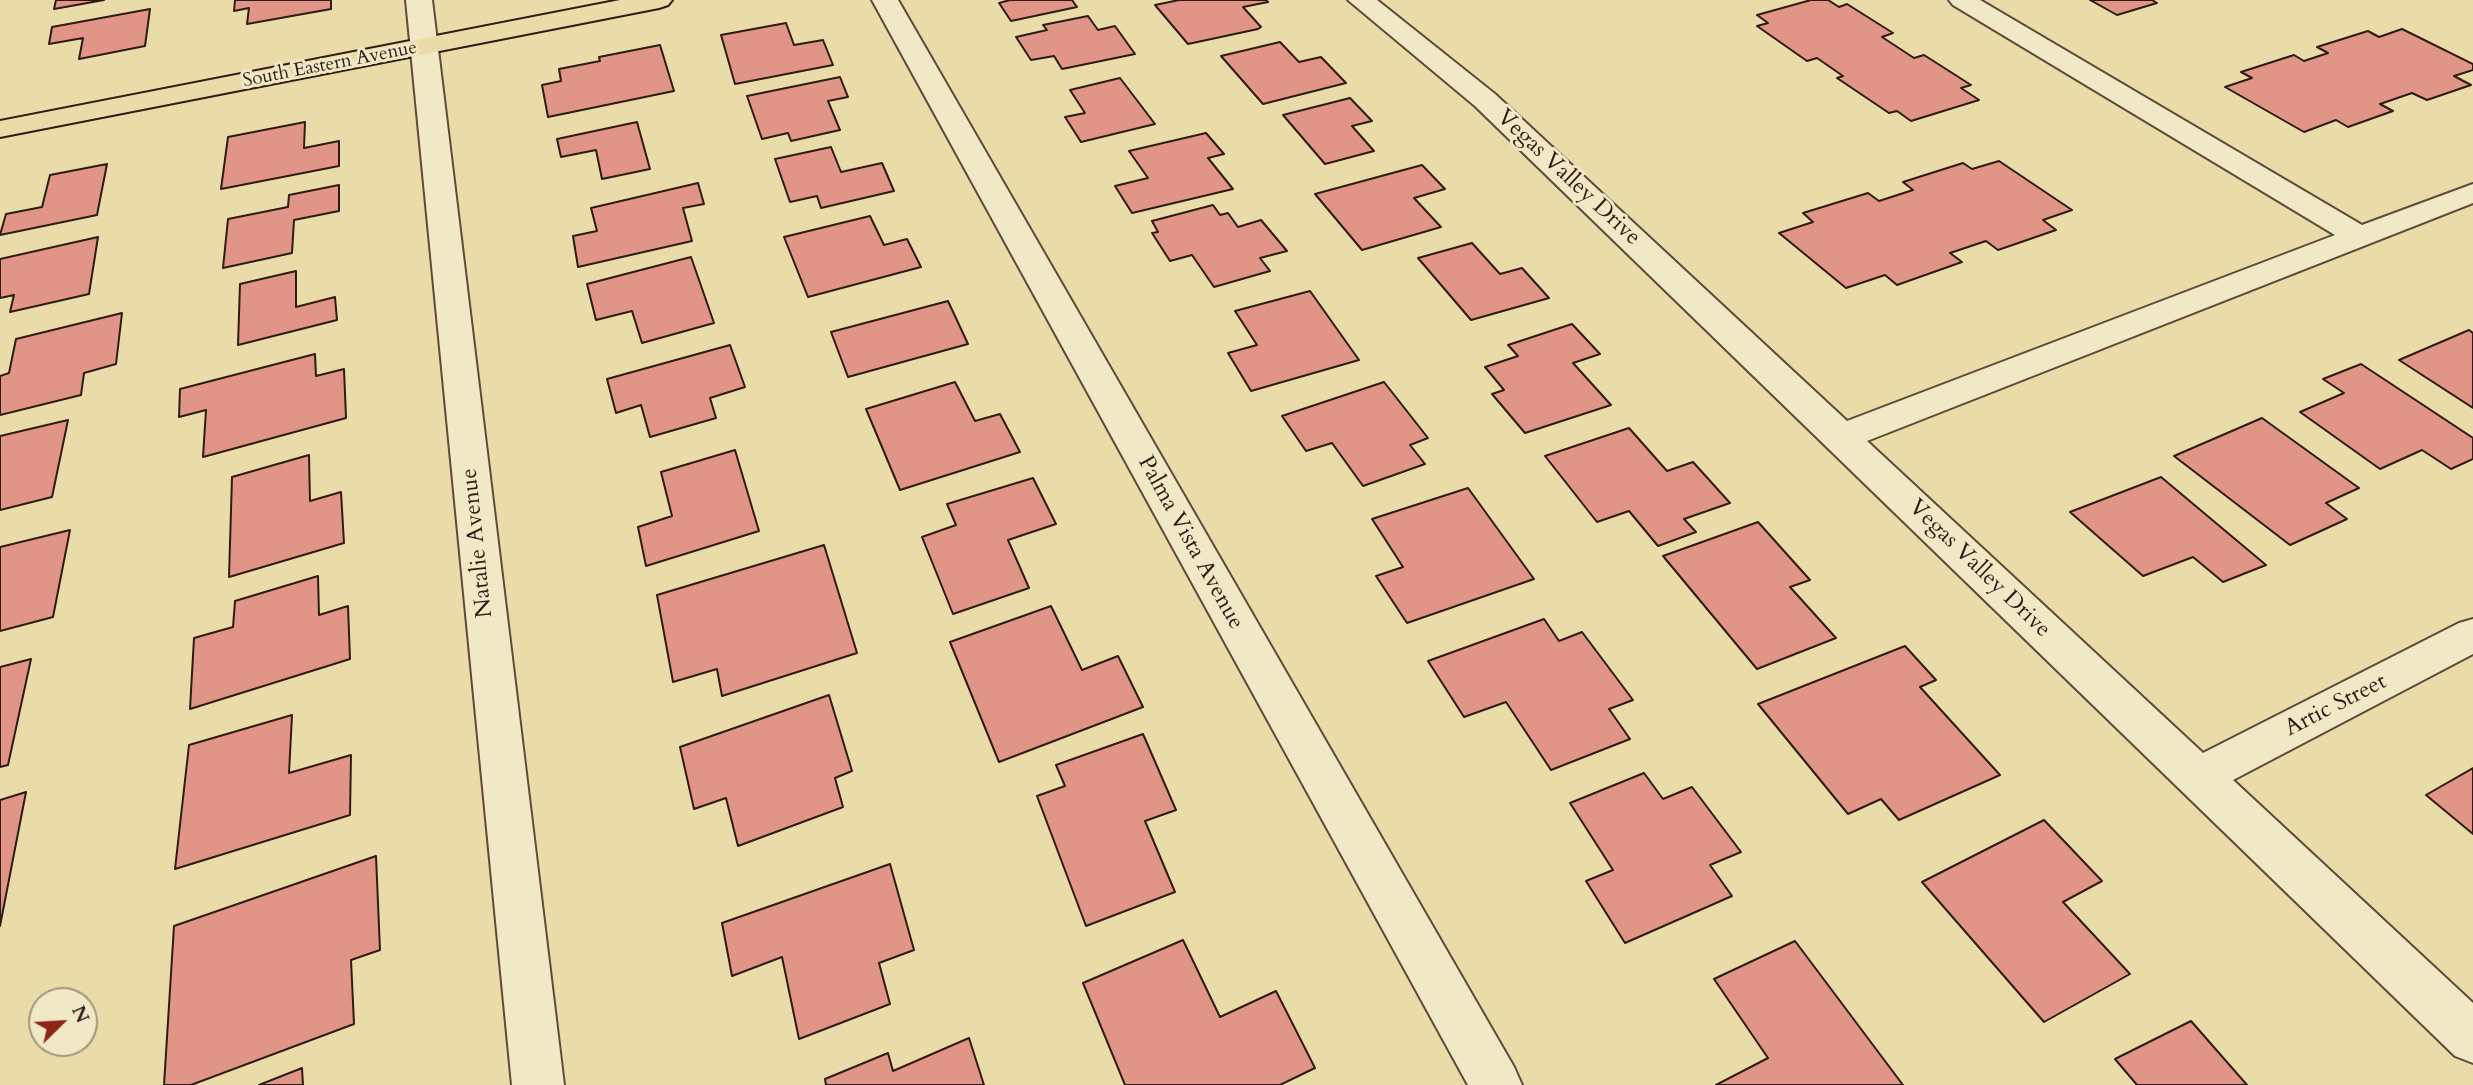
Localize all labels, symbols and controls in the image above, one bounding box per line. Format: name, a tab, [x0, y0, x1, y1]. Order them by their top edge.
street label: South Eastern Avenue	[241, 37, 419, 93]
street label: Vegas Valley Drive	[1490, 104, 1646, 252]
street label: Palma Vista Avenue	[1131, 451, 1249, 635]
street label: Natalie Avenue	[456, 467, 500, 619]
street label: Vegas Valley Drive	[1902, 494, 2056, 644]
street label: Artic Street	[2281, 669, 2391, 743]
north arrow	[28, 987, 98, 1057]
text: N	[65, 1001, 96, 1027]

